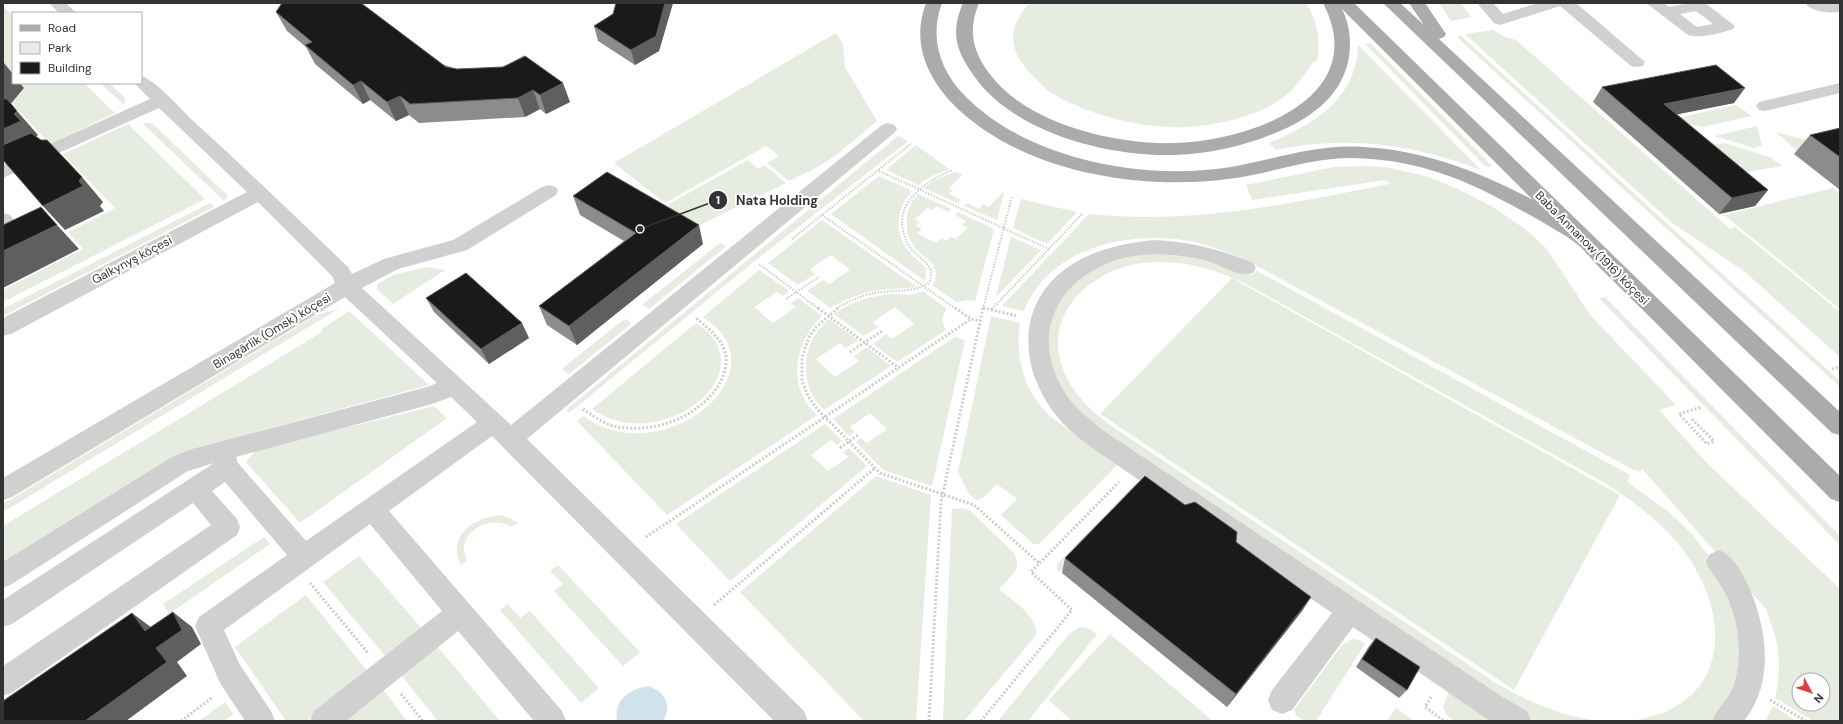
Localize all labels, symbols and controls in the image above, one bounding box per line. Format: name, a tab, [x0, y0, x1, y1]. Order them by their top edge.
legend	[12, 12, 142, 84]
text: Road	[48, 20, 76, 36]
text: Park	[48, 40, 72, 56]
text: Building	[48, 60, 92, 76]
callout: Nata Holding	[708, 187, 826, 212]
street label: Baba Annanow (1916) köçesi	[1532, 188, 1652, 308]
text: 1	[716, 192, 720, 208]
text: Nata Holding	[736, 192, 818, 209]
street label: Galkynyş köçesi	[89, 232, 175, 288]
street label: Binagärlik (Omsk) köçesi	[210, 289, 334, 373]
north arrow	[1791, 672, 1831, 712]
text: N	[1811, 691, 1827, 706]

